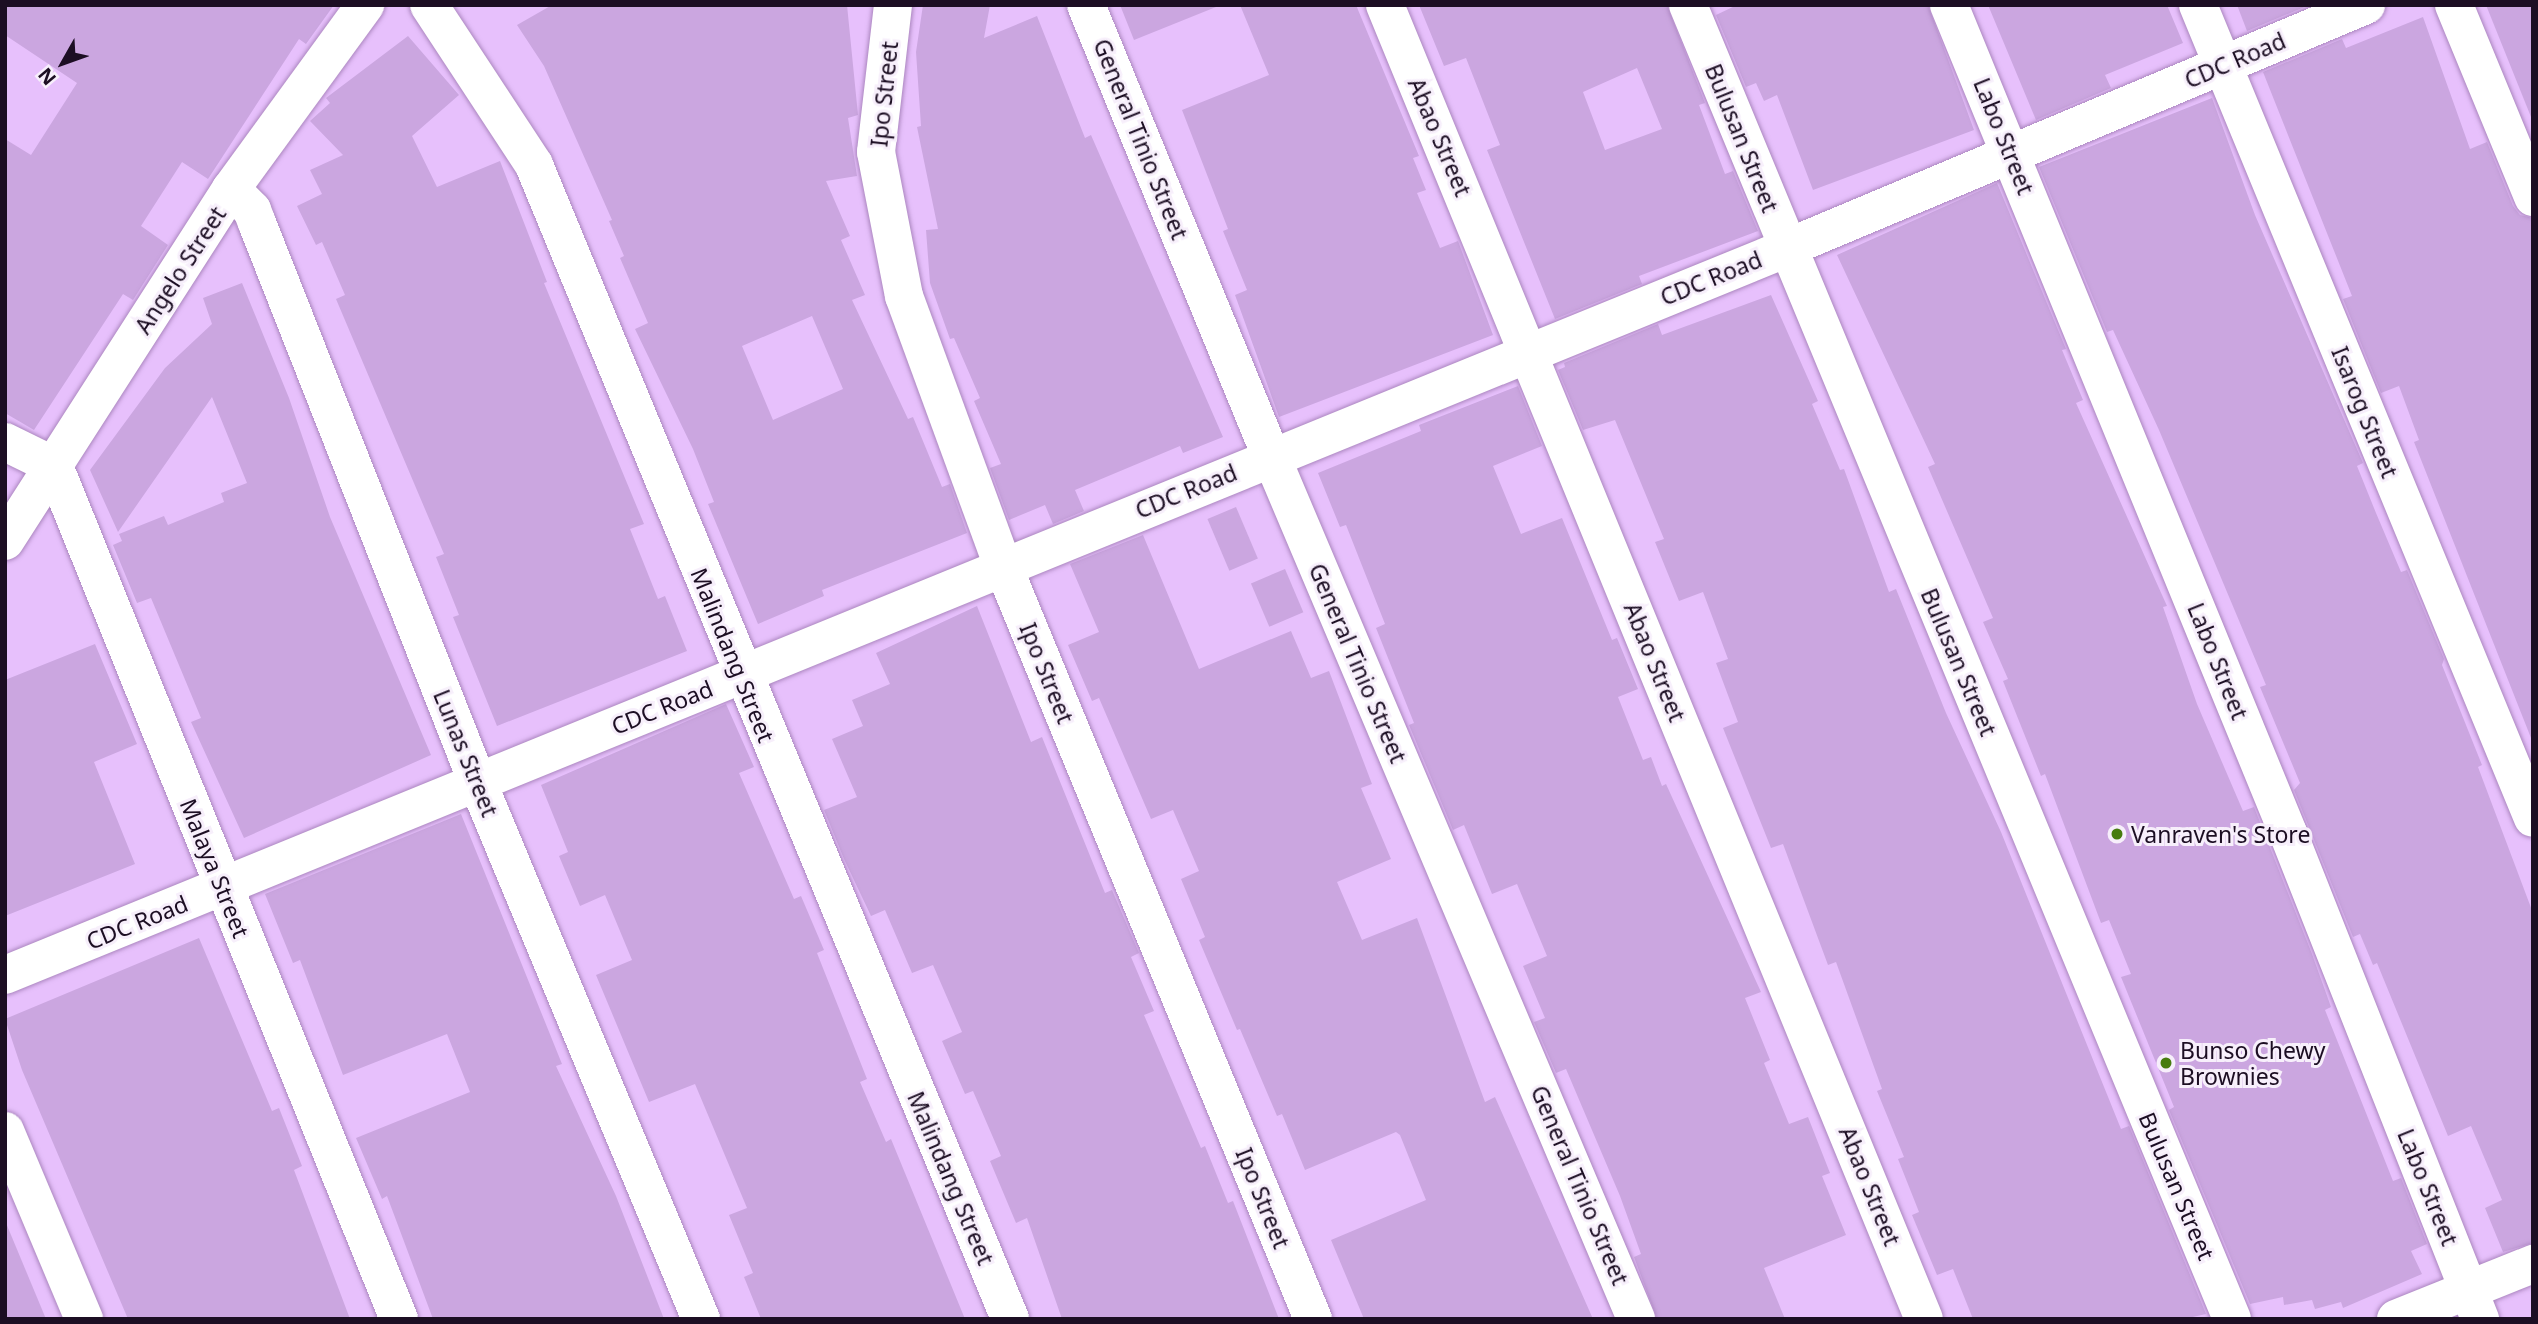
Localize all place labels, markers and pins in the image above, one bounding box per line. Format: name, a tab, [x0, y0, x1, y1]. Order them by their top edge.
place label: Vanraven's Store	[2131, 820, 2310, 848]
marker: Vanraven's Store	[2109, 826, 2125, 842]
place label: Bunso Chewy Brownies	[2180, 1036, 2325, 1090]
marker: Bunso Chewy Brownies	[2158, 1055, 2174, 1071]

